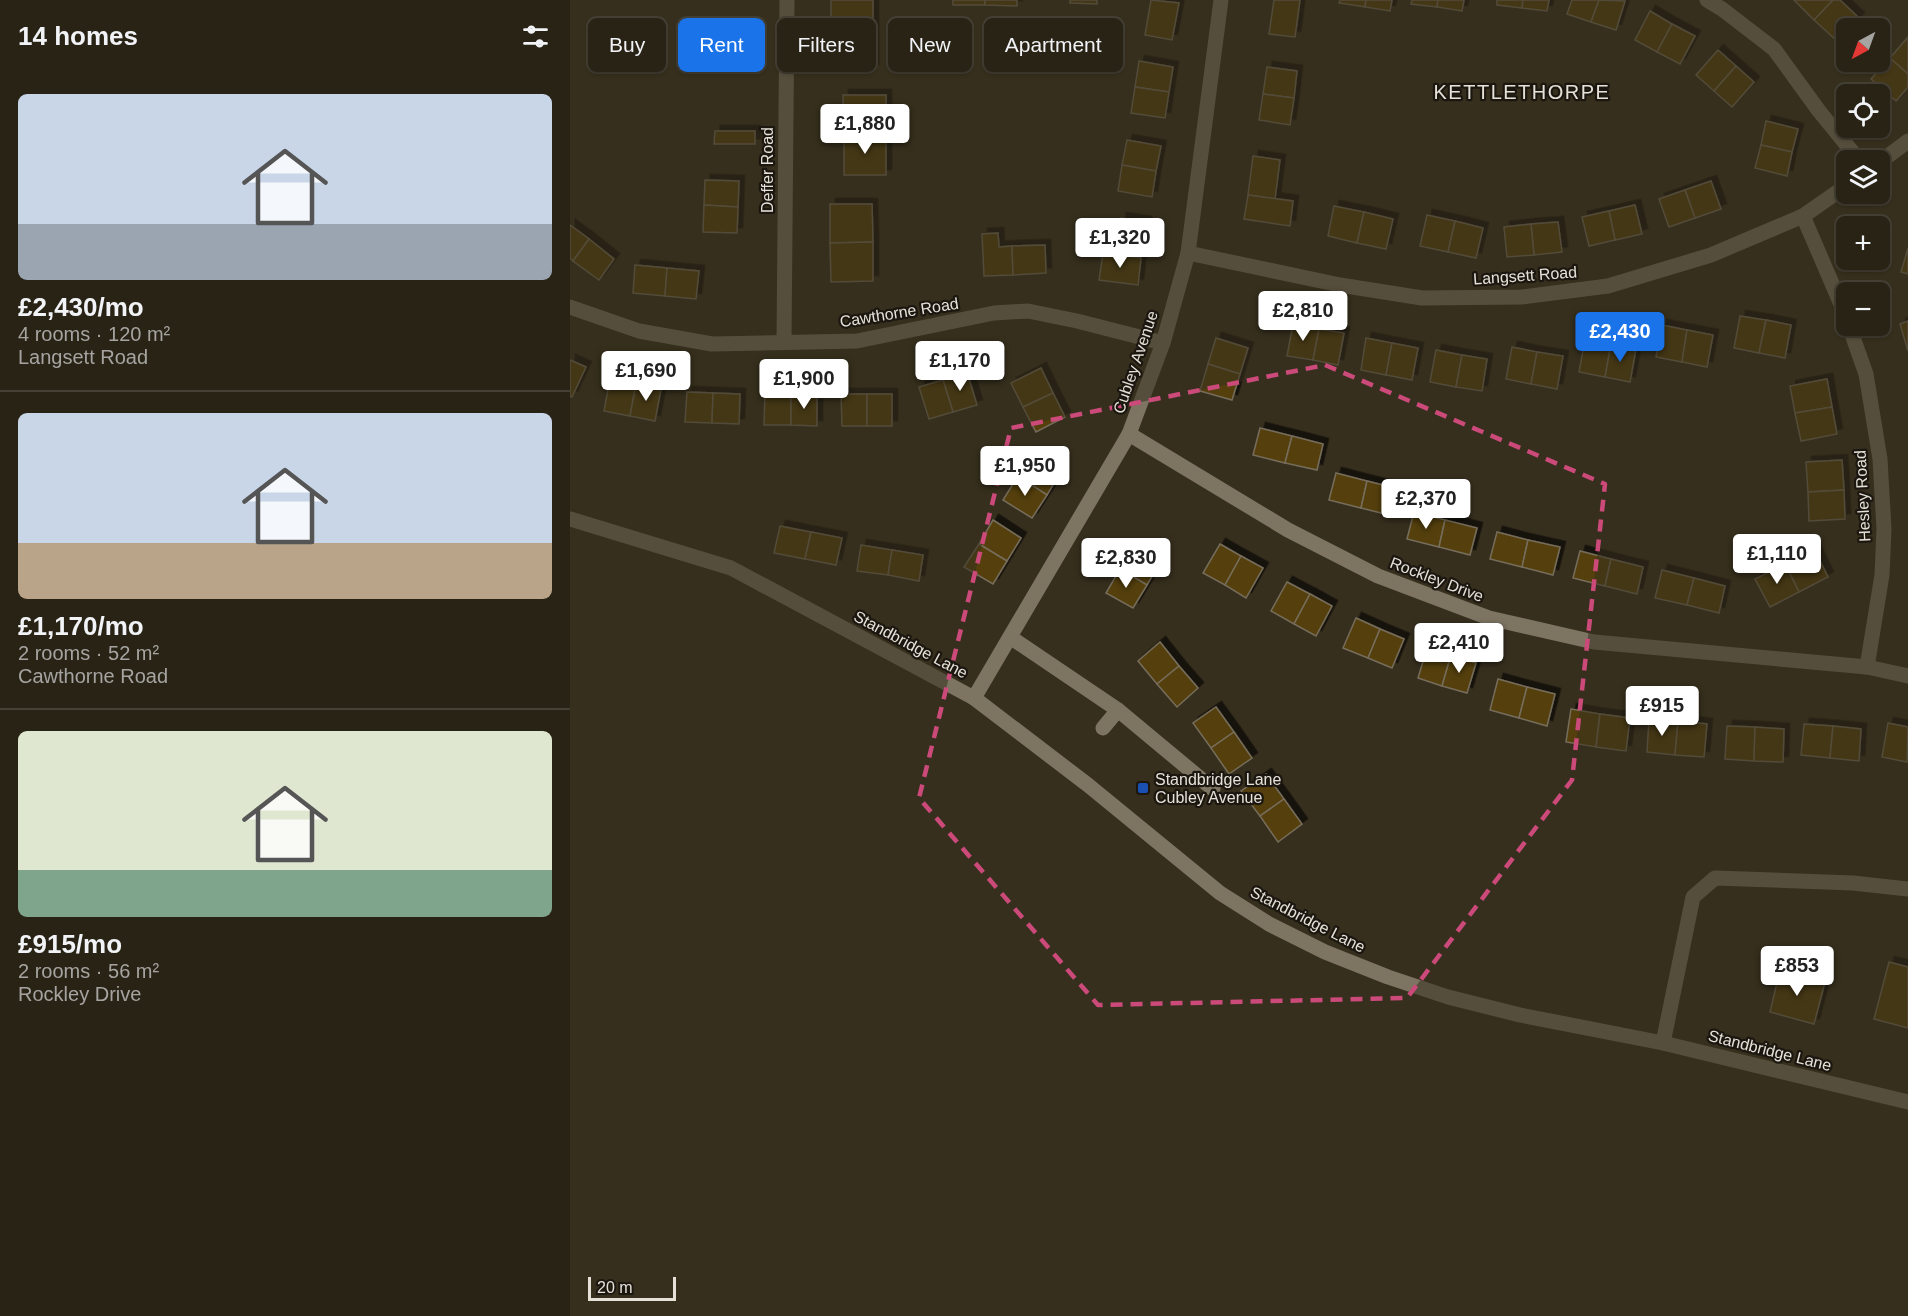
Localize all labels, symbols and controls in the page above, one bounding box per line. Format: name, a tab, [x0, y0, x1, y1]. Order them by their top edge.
chip: Buy	[588, 18, 666, 72]
chip: Rent	[678, 18, 765, 72]
chip: Filters	[777, 18, 876, 72]
chip: New	[888, 18, 972, 72]
chip: Apartment	[984, 18, 1123, 72]
north arrow	[1836, 18, 1890, 72]
map controls	[1836, 18, 1890, 336]
icon: filters	[519, 20, 552, 53]
text: 14 homes	[18, 21, 138, 51]
district label: KETTLETHORPE	[1434, 81, 1610, 103]
button: locate	[1836, 84, 1890, 138]
pin: £1,880	[816, 104, 914, 155]
text: £1,880	[834, 112, 896, 134]
street label: Deffer Road	[759, 127, 776, 213]
icon: home	[231, 133, 339, 241]
button: layers	[1836, 150, 1890, 204]
button: +	[1836, 216, 1890, 270]
pin: £1,320	[1071, 218, 1169, 269]
text: £1,320	[1089, 226, 1151, 248]
street label: Langsett Road	[1473, 263, 1578, 288]
button: −	[1836, 282, 1890, 336]
pin: £2,810	[1254, 291, 1352, 342]
text: £2,430/mo	[18, 292, 144, 322]
street label: Cawthorne Road	[838, 295, 960, 330]
text: £2,810	[1272, 299, 1334, 321]
street label: Cubley Avenue	[1110, 309, 1161, 416]
pin: £2,430	[1571, 312, 1669, 363]
text: £2,430	[1589, 320, 1651, 342]
text: 4 rooms · 120 m²	[18, 323, 170, 345]
pin: £1,170	[911, 341, 1009, 392]
text: Langsett Road	[18, 346, 148, 368]
text: £1,170	[929, 349, 991, 371]
pin: £1,690	[597, 351, 695, 402]
text: £1,690	[615, 359, 677, 381]
pin: £1,900	[755, 359, 853, 410]
text: £1,900	[773, 367, 835, 389]
pin: £1,950	[976, 446, 1074, 497]
street label: Hesley Road	[1852, 450, 1873, 542]
icon: home	[231, 452, 339, 560]
text: £1,950	[994, 454, 1056, 476]
pin: £2,370	[1377, 479, 1475, 530]
text: £2,370	[1395, 487, 1457, 509]
pin: £1,110	[1728, 534, 1826, 585]
pin: £2,830	[1077, 538, 1175, 589]
text: £1,110	[1747, 542, 1807, 564]
text: £2,830	[1095, 546, 1157, 568]
street label: Rockley Drive	[1388, 554, 1486, 605]
street label: Standbridge Lane	[851, 607, 971, 682]
text: £1,170/mo	[18, 611, 144, 641]
pin: £2,410	[1410, 623, 1508, 674]
text: £2,410	[1428, 631, 1490, 653]
text: 2 rooms · 52 m²	[18, 642, 159, 664]
text: Cawthorne Road	[18, 665, 168, 687]
pin: £915	[1626, 686, 1698, 737]
text: £915	[1640, 694, 1684, 716]
icon: home	[231, 770, 339, 878]
place label: Standbridge Lane Cubley Avenue	[1155, 771, 1281, 806]
marker: Standbridge Lane Cubley Avenue	[1136, 781, 1150, 795]
street label: Standbridge Lane	[1248, 883, 1368, 956]
text: £915/mo	[18, 929, 122, 959]
pin: £853	[1761, 946, 1833, 997]
text: £853	[1775, 954, 1819, 976]
text: 2 rooms · 56 m²	[18, 960, 159, 982]
text: Rockley Drive	[18, 983, 141, 1005]
street label: Standbridge Lane	[1707, 1027, 1833, 1074]
scale bar	[588, 1274, 676, 1302]
text: 20 m	[597, 1279, 633, 1296]

